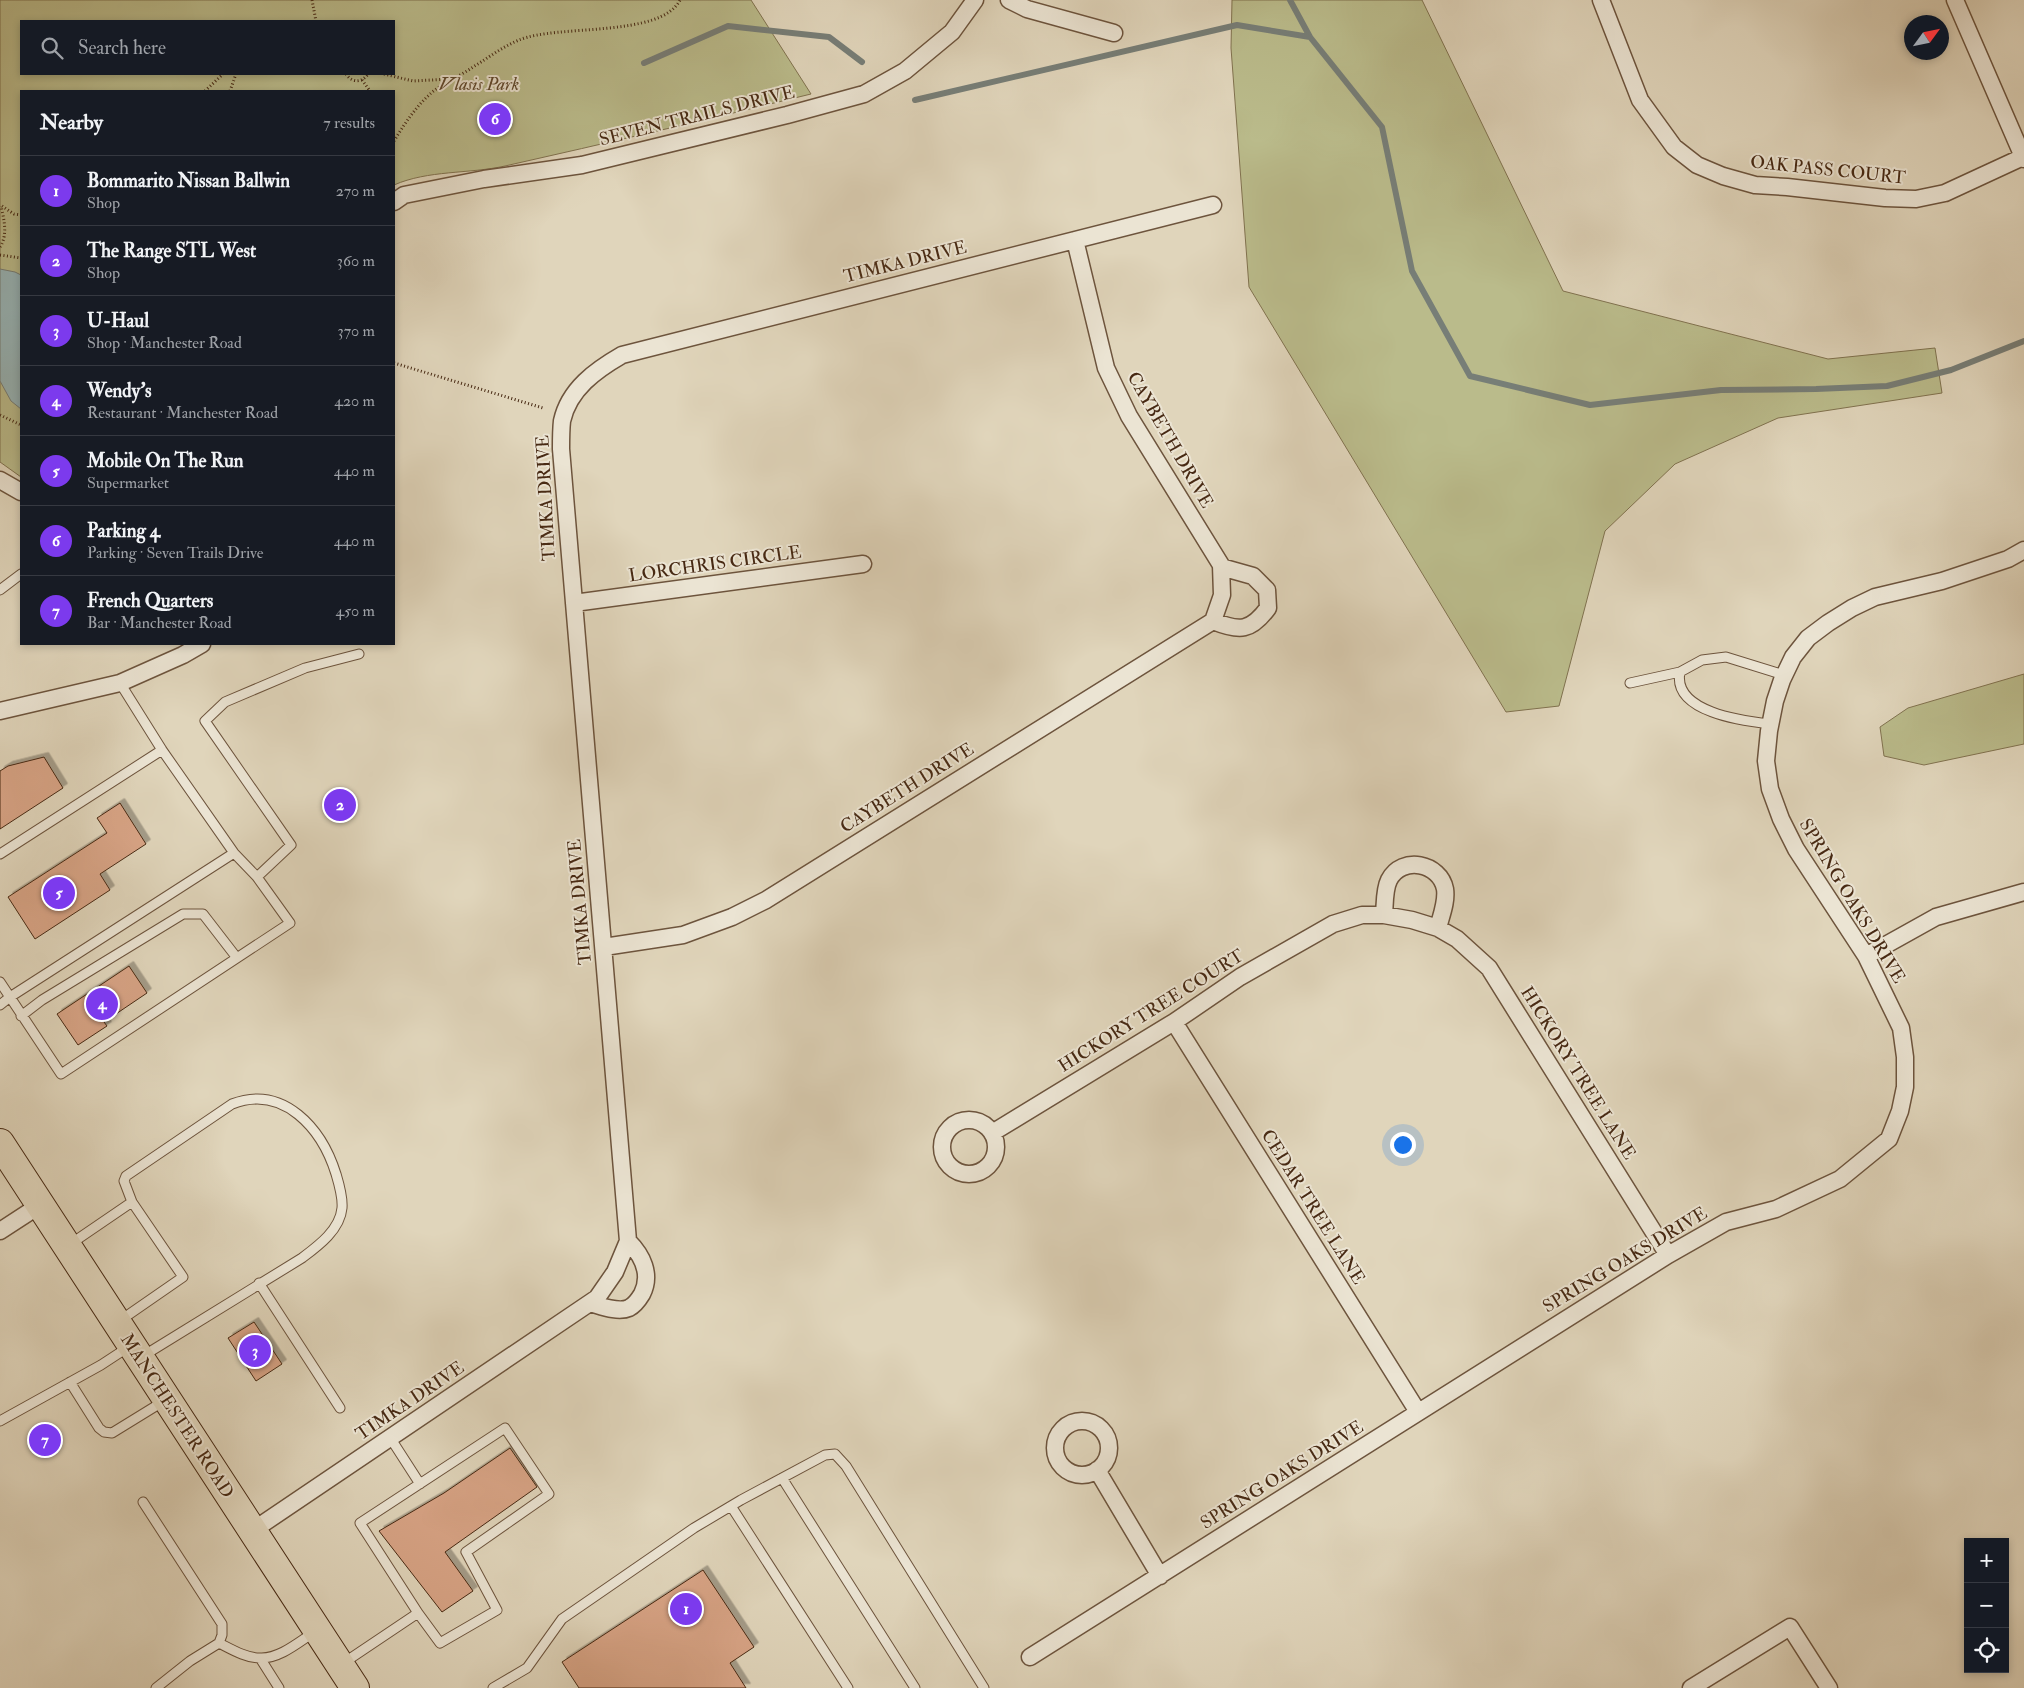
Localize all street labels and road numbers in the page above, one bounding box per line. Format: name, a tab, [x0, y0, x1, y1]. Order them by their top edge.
street label: SEVEN TRAILS DRIVE	[597, 81, 797, 151]
street label: OAK PASS COURT	[1749, 150, 1907, 190]
street label: TIMKA DRIVE	[841, 236, 969, 288]
street label: CAYBETH DRIVE	[1122, 368, 1218, 512]
street label: TIMKA DRIVE	[531, 434, 561, 562]
street label: LORCHRIS CIRCLE	[627, 540, 803, 588]
street label: CAYBETH DRIVE	[836, 738, 978, 838]
street label: SPRING OAKS DRIVE	[1794, 815, 1910, 987]
street label: TIMKA DRIVE	[563, 838, 597, 966]
street label: HICKORY TREE COURT	[1054, 944, 1249, 1078]
street label: HICKORY TREE LANE	[1515, 982, 1641, 1164]
street label: CEDAR TREE LANE	[1256, 1125, 1370, 1289]
street label: SPRING OAKS DRIVE	[1539, 1202, 1711, 1318]
street label: MANCHESTER ROAD	[115, 1329, 239, 1503]
street label: TIMKA DRIVE	[351, 1356, 469, 1446]
street label: SPRING OAKS DRIVE	[1196, 1415, 1368, 1535]

